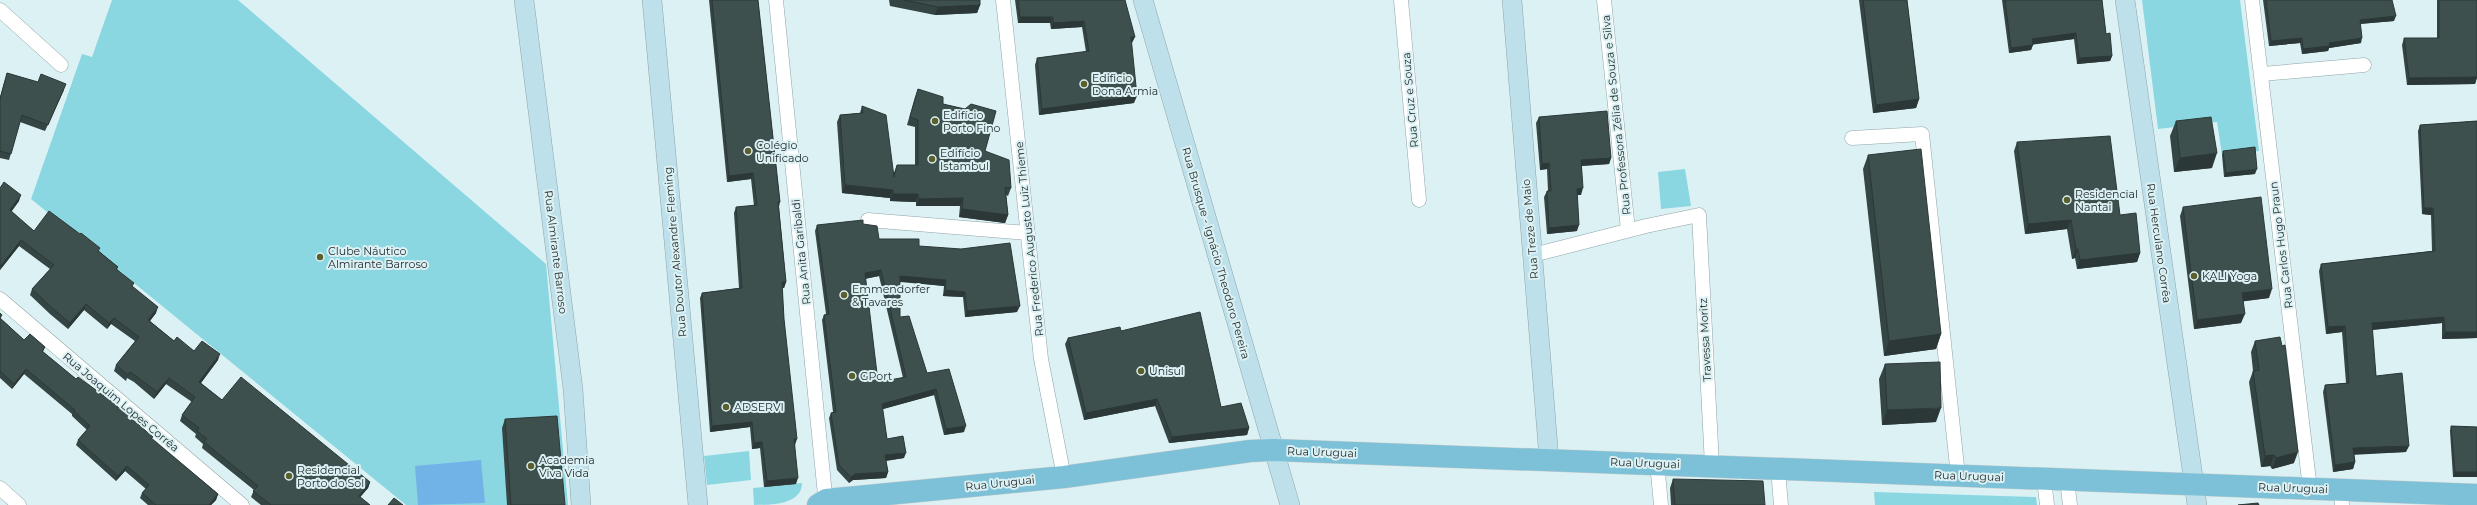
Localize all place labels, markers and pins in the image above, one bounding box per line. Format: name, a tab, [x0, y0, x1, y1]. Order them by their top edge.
place label: Edificio Dona Armia	[1092, 71, 1158, 98]
marker: Edificio Dona Armia	[1079, 79, 1089, 89]
place label: Edifício Porto Fino	[943, 108, 1001, 135]
marker: Edifício Porto Fino	[930, 116, 940, 126]
place label: Colégio Unificado	[756, 138, 809, 165]
marker: Colégio Unificado	[743, 146, 753, 156]
place label: Edifício Istambul	[940, 146, 989, 173]
marker: Edifício Istambul	[927, 154, 937, 164]
place label: Residencial Nantai	[2075, 187, 2138, 214]
marker: Residencial Nantai	[2062, 195, 2072, 205]
place label: Clube Náutico Almirante Barroso	[328, 244, 428, 271]
marker: Clube Náutico Almirante Barroso	[315, 252, 325, 262]
place label: KALI Yoga	[2202, 269, 2257, 283]
marker: KALI Yoga	[2189, 271, 2199, 281]
place label: Emmendorfer & Tavares	[852, 282, 930, 309]
marker: Emmendorfer & Tavares	[839, 290, 849, 300]
place label: Unisul	[1149, 364, 1184, 378]
marker: Unisul	[1136, 366, 1146, 376]
place label: GPort	[860, 369, 893, 383]
marker: GPort	[847, 371, 857, 381]
place label: ADSERVI	[734, 400, 784, 414]
marker: ADSERVI	[721, 402, 731, 412]
place label: Academia Viva Vida	[539, 453, 595, 480]
marker: Academia Viva Vida	[526, 461, 536, 471]
place label: Residencial Porto do Sol	[297, 463, 364, 490]
marker: Residencial Porto do Sol	[284, 471, 294, 481]

